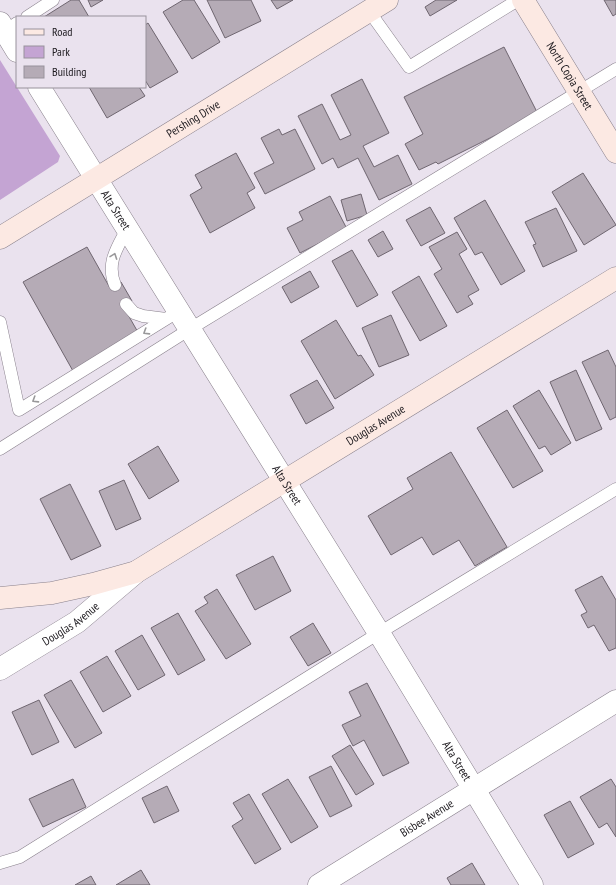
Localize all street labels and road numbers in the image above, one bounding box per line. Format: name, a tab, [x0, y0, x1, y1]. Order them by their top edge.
street label: North Copia Street	[543, 39, 597, 113]
street label: Pershing Drive	[164, 96, 223, 141]
street label: Alta Street	[98, 187, 134, 233]
street label: Douglas Avenue	[343, 401, 408, 448]
street label: Alta Street	[269, 462, 306, 508]
street label: Douglas Avenue	[39, 598, 102, 648]
street label: Alta Street	[439, 738, 475, 784]
street label: Bisbee Avenue	[397, 795, 456, 840]

